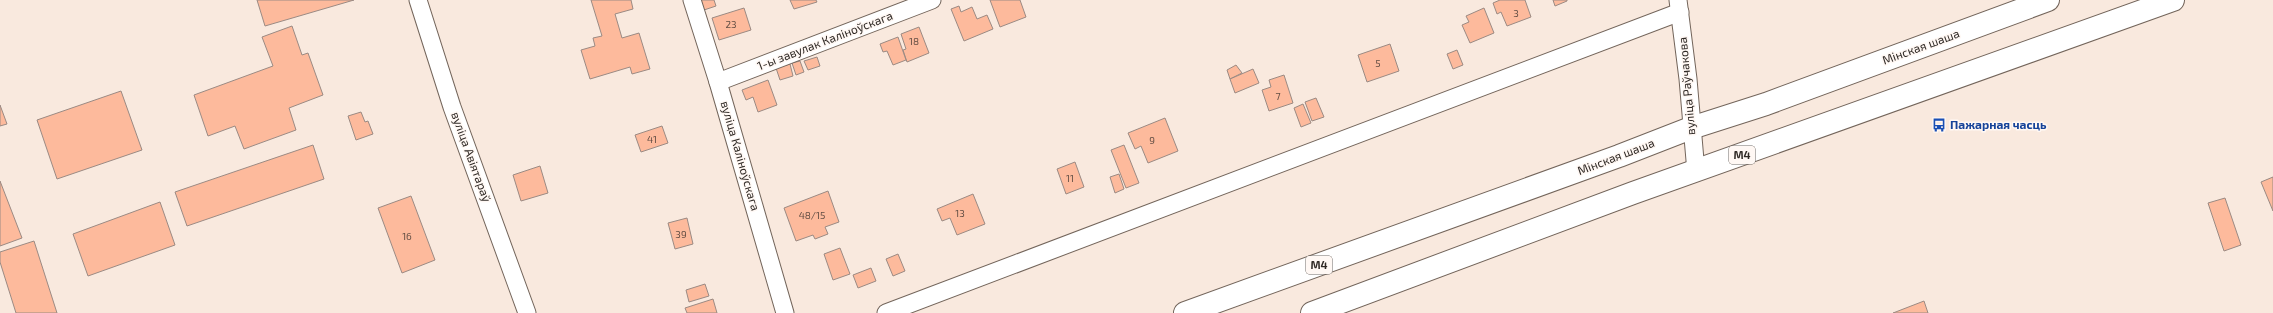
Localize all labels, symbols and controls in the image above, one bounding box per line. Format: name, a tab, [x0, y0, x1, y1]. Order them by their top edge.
house number: 3	[1513, 7, 1519, 19]
street label: 1-ы завулак Каліноўскага	[755, 8, 895, 73]
house number: 23	[725, 18, 737, 30]
street label: Мінская шаша	[1880, 26, 1961, 67]
house number: 18	[909, 35, 919, 47]
street label: вуліца Раўчакова	[1675, 36, 1698, 136]
house number: 5	[1375, 57, 1381, 69]
house number: 7	[1275, 90, 1281, 102]
street label: вуліца Каліноўскага	[718, 99, 763, 212]
street label: вуліца Авіятараў	[448, 110, 495, 205]
bus stop icon: Пажарная часць	[1931, 117, 1947, 133]
place label: Пажарная часць	[1950, 117, 2047, 131]
house number: 41	[647, 133, 657, 145]
house number: 9	[1149, 134, 1155, 146]
street label: Мінская шаша	[1575, 135, 1656, 177]
road number: М4	[1729, 146, 1755, 164]
house number: 11	[1066, 172, 1074, 184]
house number: 13	[955, 207, 965, 219]
house number: 48/15	[799, 209, 825, 221]
house number: 39	[675, 228, 687, 240]
house number: 16	[402, 230, 412, 242]
road number: М4	[1306, 256, 1332, 274]

